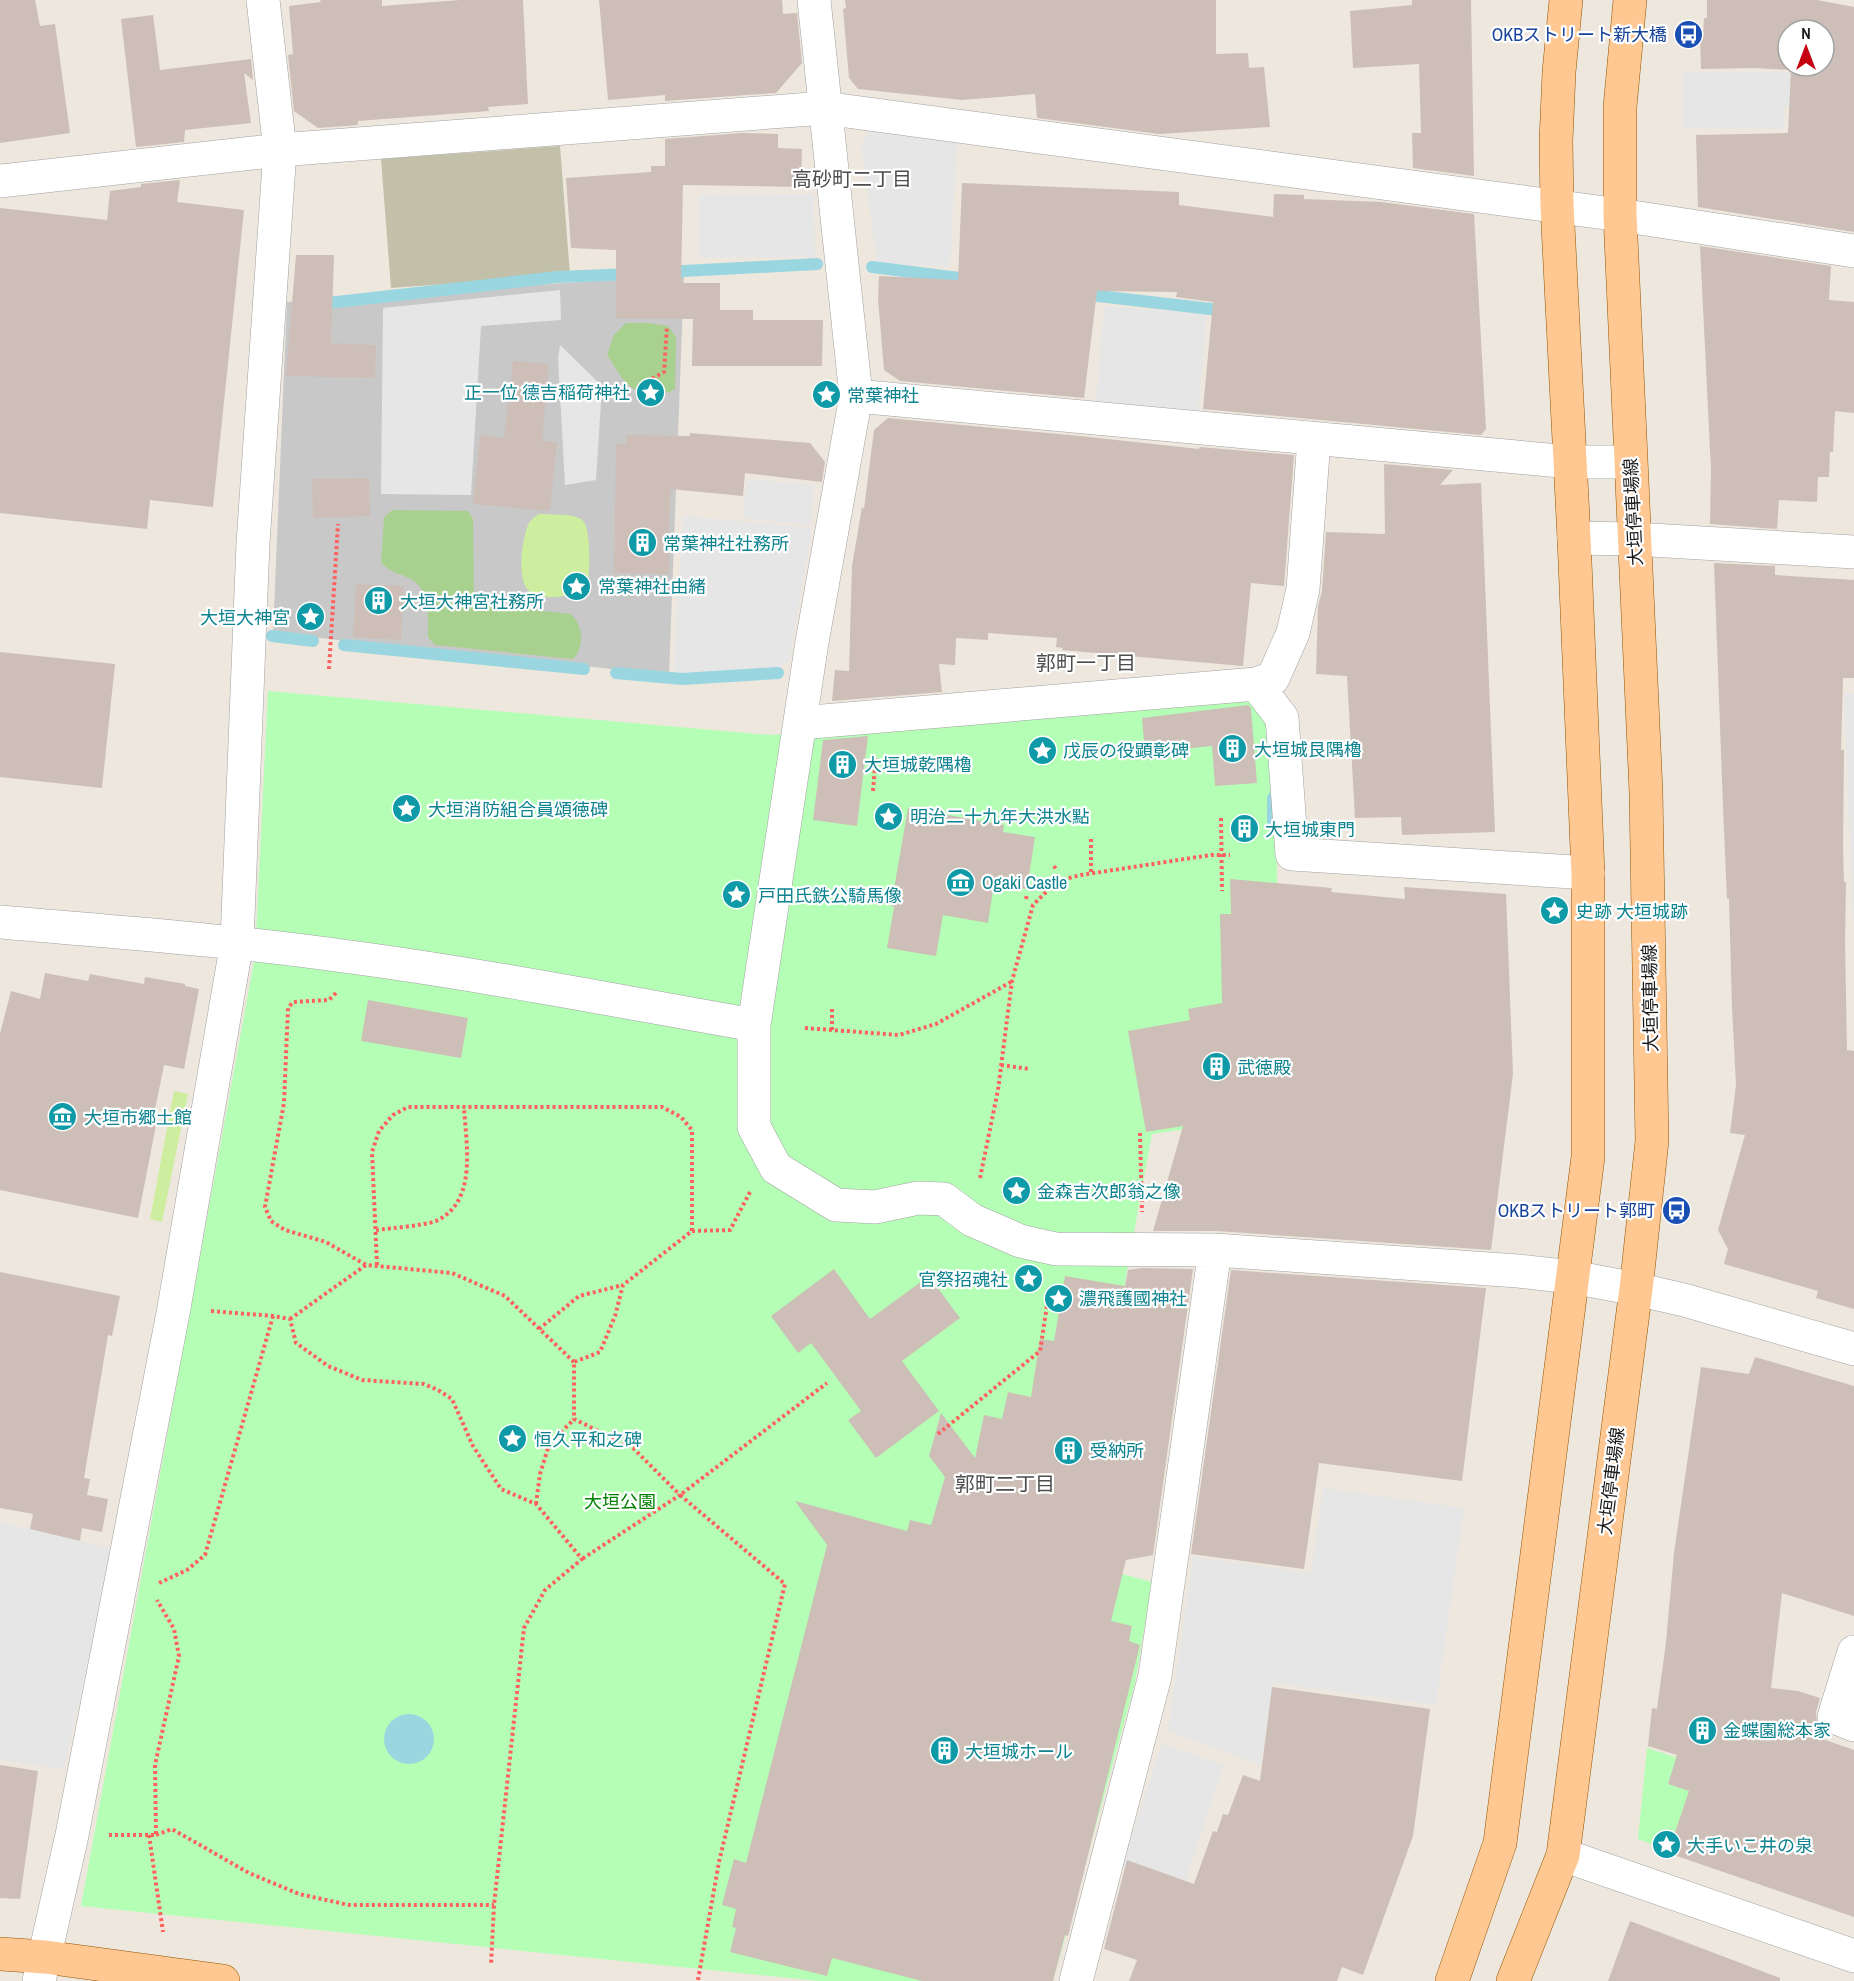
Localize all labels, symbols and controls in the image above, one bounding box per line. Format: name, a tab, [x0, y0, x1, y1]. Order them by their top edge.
bus stop icon: OKBストリート新大橋	[1672, 18, 1704, 50]
north arrow	[1776, 18, 1836, 78]
place label: OKBストリート新大橋	[1492, 22, 1667, 47]
text: N	[1801, 22, 1811, 44]
district label: 高砂町二丁目	[792, 165, 912, 192]
place icon: 正一位 德吉稲荷神社	[635, 376, 667, 408]
place icon: 常葉神社	[810, 379, 842, 411]
place label: 正一位 德吉稲荷神社	[464, 380, 630, 405]
place label: 常葉神社	[847, 383, 919, 408]
street label: 大垣停車場線	[1618, 457, 1648, 567]
building icon: 常葉神社社務所	[626, 527, 658, 559]
place label: 常葉神社社務所	[663, 531, 789, 556]
place icon: 常葉神社由緒	[561, 570, 593, 602]
place label: 常葉神社由緒	[598, 574, 706, 599]
building icon: 大垣大神宮社務所	[363, 585, 395, 617]
place label: 大垣大神宮社務所	[400, 589, 544, 614]
place icon: 大垣大神宮	[295, 601, 327, 633]
place label: 大垣大神宮	[200, 605, 290, 630]
district label: 郭町一丁目	[1036, 649, 1136, 676]
building icon: 大垣城艮隅櫓	[1217, 733, 1249, 765]
place icon: 戊辰の役顕彰碑	[1026, 734, 1058, 766]
place label: 大垣城艮隅櫓	[1254, 737, 1362, 762]
place label: 戊辰の役顕彰碑	[1063, 738, 1189, 763]
building icon: 大垣城乾隅櫓	[827, 748, 859, 780]
place label: 大垣城乾隅櫓	[864, 752, 972, 777]
place icon: 大垣消防組合員頌徳碑	[391, 793, 423, 825]
place label: 大垣消防組合員頌徳碑	[428, 797, 608, 822]
place icon: 明治二十九年大洪水點	[873, 800, 905, 832]
place label: 明治二十九年大洪水點	[910, 804, 1090, 829]
building icon: 大垣城東門	[1228, 813, 1260, 845]
place label: 大垣城東門	[1265, 817, 1355, 842]
museum icon: Ogaki Castle	[945, 866, 977, 898]
place label: Ogaki Castle	[982, 870, 1067, 895]
place icon: 戸田氏鉄公騎馬像	[721, 879, 753, 911]
place label: 戸田氏鉄公騎馬像	[758, 883, 902, 908]
place icon: 史跡 大垣城跡	[1539, 895, 1571, 927]
place label: 史跡 大垣城跡	[1576, 899, 1688, 924]
street label: 大垣停車場線	[1637, 944, 1663, 1052]
building icon: 武徳殿	[1200, 1051, 1232, 1083]
place label: 武徳殿	[1237, 1055, 1291, 1080]
museum icon: 大垣市郷土館	[47, 1101, 79, 1133]
place label: 大垣市郷土館	[84, 1105, 192, 1130]
place icon: 金森吉次郎翁之像	[1000, 1175, 1032, 1207]
place label: 金森吉次郎翁之像	[1037, 1179, 1181, 1204]
bus stop icon: OKBストリート郭町	[1660, 1194, 1692, 1226]
place label: OKBストリート郭町	[1498, 1198, 1655, 1223]
place icon: 官祭招魂社	[1013, 1263, 1045, 1295]
place label: 官祭招魂社	[918, 1267, 1008, 1292]
place icon: 濃飛護國神社	[1042, 1282, 1074, 1314]
place label: 濃飛護國神社	[1079, 1286, 1187, 1311]
place icon: 恒久平和之碑	[497, 1423, 529, 1455]
street label: 大垣停車場線	[1592, 1426, 1630, 1536]
place label: 恒久平和之碑	[534, 1427, 642, 1452]
building icon: 受納所	[1053, 1434, 1085, 1466]
place label: 受納所	[1090, 1438, 1144, 1463]
district label: 郭町二丁目	[955, 1470, 1055, 1497]
park label: 大垣公園	[584, 1489, 656, 1514]
building icon: 金蝶園総本家	[1686, 1714, 1718, 1746]
place label: 金蝶園総本家	[1723, 1718, 1831, 1743]
building icon: 大垣城ホール	[928, 1735, 960, 1767]
place label: 大垣城ホール	[965, 1739, 1073, 1764]
place icon: 大手いこ井の泉	[1650, 1829, 1682, 1861]
place label: 大手いこ井の泉	[1687, 1833, 1813, 1858]

